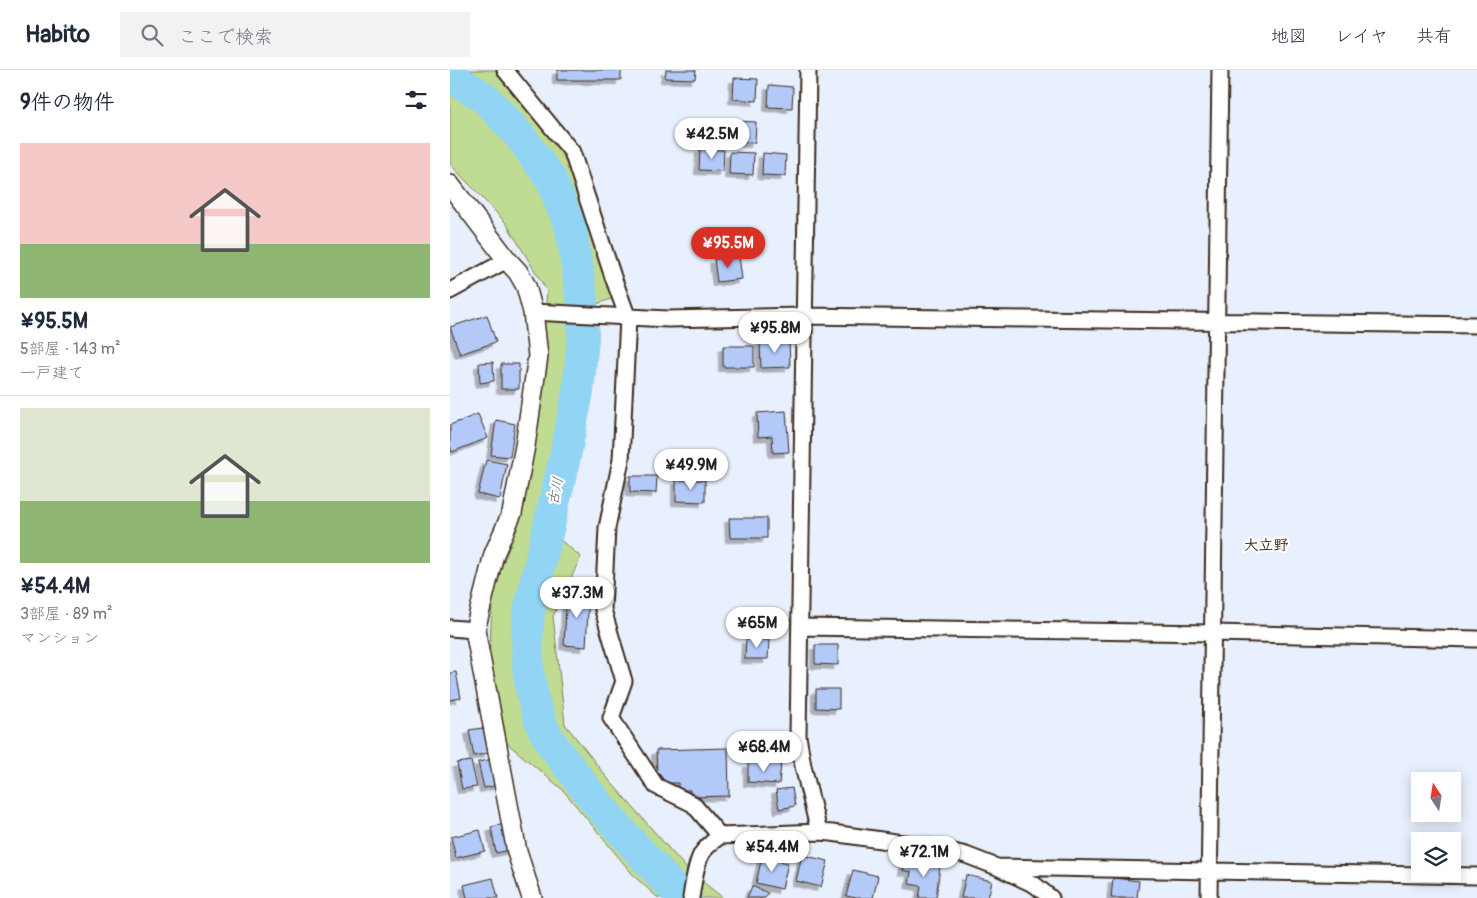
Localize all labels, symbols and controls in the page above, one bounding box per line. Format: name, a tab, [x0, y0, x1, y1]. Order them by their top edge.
search box	[120, 12, 470, 57]
text: Habito	[25, 20, 90, 49]
icon: search	[138, 21, 166, 49]
text: ここで検索	[178, 25, 273, 49]
text: 地図	[1271, 25, 1307, 48]
text: レイヤ	[1335, 25, 1388, 48]
text: 共有	[1416, 25, 1452, 48]
icon: filters	[402, 86, 430, 114]
text: 9件の物件	[20, 89, 115, 116]
pin: ¥42.5M	[671, 118, 753, 160]
text: ¥42.5M	[685, 124, 739, 144]
icon: home	[180, 175, 270, 265]
pin: ¥95.5M	[687, 226, 769, 269]
text: ¥95.5M	[702, 233, 754, 253]
text: ¥95.5M	[20, 308, 88, 335]
pin: ¥95.8M	[734, 312, 816, 354]
text: ¥95.8M	[749, 318, 801, 338]
text: 5部屋 · 143 m²	[20, 339, 120, 359]
text: 一戸建て	[20, 363, 84, 383]
icon: home	[180, 441, 270, 531]
pin: ¥49.9M	[650, 448, 732, 491]
text: ¥49.9M	[665, 455, 717, 475]
water label: 古川	[544, 476, 567, 507]
district label: 大立野	[1243, 536, 1289, 555]
text: ¥54.4M	[20, 573, 90, 600]
pin: ¥37.3M	[536, 576, 618, 619]
text: ¥37.3M	[551, 583, 603, 603]
text: 3部屋 · 89 m²	[20, 604, 113, 624]
pin: ¥65M	[727, 606, 787, 649]
text: ¥65M	[737, 613, 777, 633]
text: マンション	[20, 628, 99, 648]
pin: ¥68.4M	[723, 730, 805, 773]
text: ¥68.4M	[738, 737, 790, 757]
north arrow	[1411, 772, 1461, 822]
map controls	[1411, 772, 1461, 882]
pin: ¥54.4M	[731, 830, 813, 873]
button: layers	[1411, 832, 1461, 882]
pin: ¥72.1M	[883, 836, 965, 878]
text: ¥54.4M	[745, 837, 799, 857]
text: ¥72.1M	[899, 842, 949, 862]

